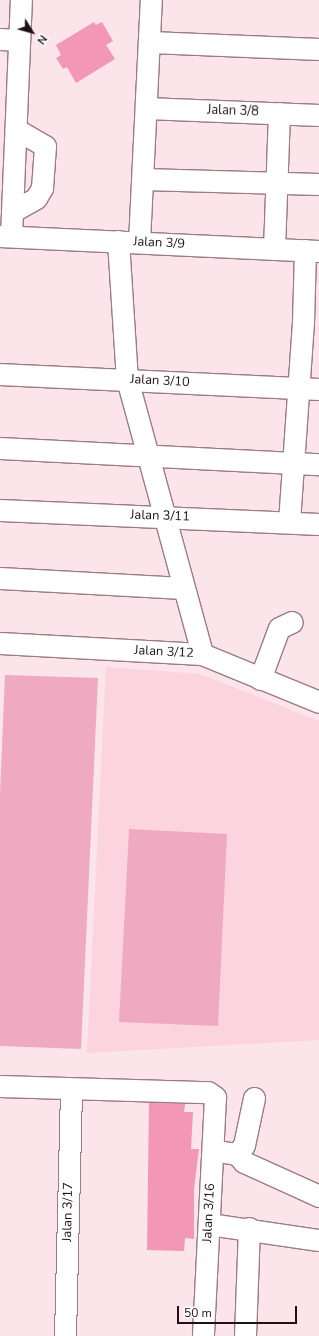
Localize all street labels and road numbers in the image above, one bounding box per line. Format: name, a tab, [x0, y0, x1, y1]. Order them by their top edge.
street label: Jalan 3/8	[207, 102, 259, 120]
street label: Jalan 3/9	[133, 234, 185, 252]
street label: Jalan 3/10	[130, 372, 190, 390]
street label: Jalan 3/11	[130, 507, 190, 525]
street label: Jalan 3/12	[134, 643, 194, 661]
street label: Jalan 3/17	[60, 1182, 76, 1242]
street label: Jalan 3/16	[200, 1183, 218, 1243]

